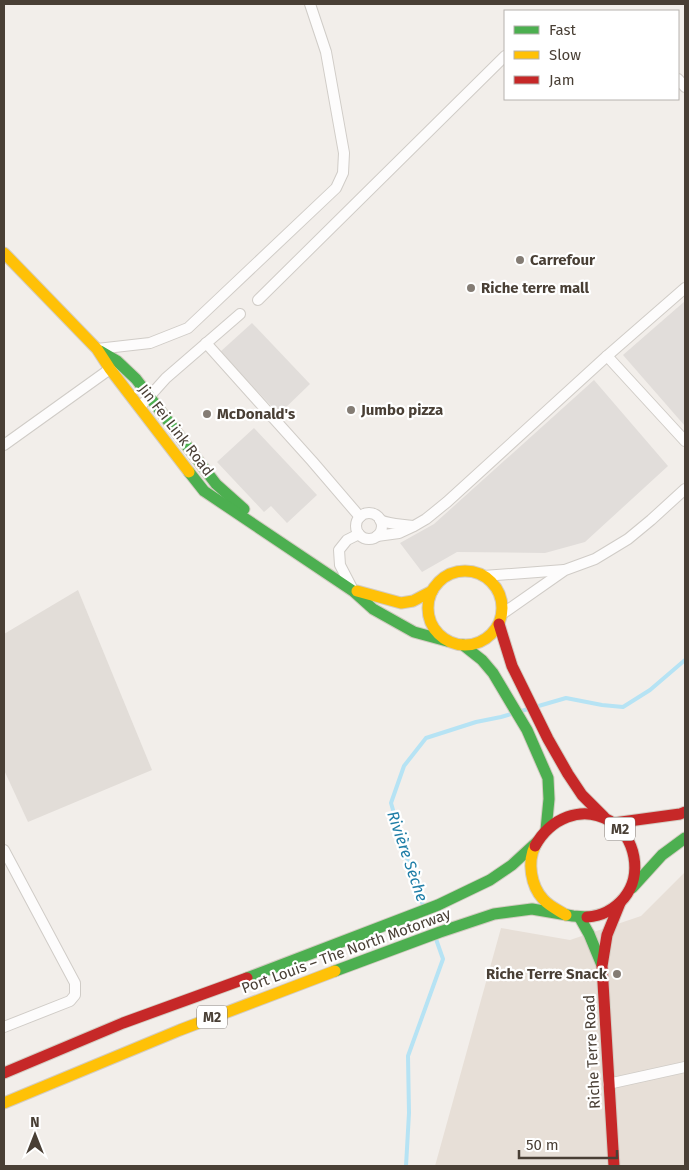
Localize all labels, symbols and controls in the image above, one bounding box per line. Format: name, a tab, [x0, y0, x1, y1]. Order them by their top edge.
legend	[504, 10, 679, 100]
text: Fast	[549, 21, 576, 39]
text: Slow	[549, 46, 581, 64]
text: Jam	[549, 71, 575, 89]
place label: Carrefour	[530, 251, 596, 269]
marker: Carrefour	[514, 254, 526, 266]
place label: Riche terre mall	[481, 279, 590, 297]
marker: Riche terre mall	[465, 282, 477, 294]
street label: Jin Fei Link Road	[135, 381, 217, 479]
place label: Jumbo pizza	[360, 401, 443, 419]
marker: Jumbo pizza	[345, 404, 357, 416]
place label: McDonald's	[217, 405, 295, 423]
marker: McDonald's	[201, 408, 213, 420]
water label: Rivière Sèche	[383, 808, 432, 904]
road number: M2	[605, 818, 635, 841]
street label: Port Louis – The North Motorway	[239, 904, 454, 997]
place label: Riche Terre Snack	[486, 965, 608, 983]
marker: Riche Terre Snack	[611, 968, 623, 980]
street label: Riche Terre Road	[580, 994, 604, 1110]
road number: M2	[197, 1006, 227, 1028]
north arrow	[10, 1110, 60, 1160]
text: N	[30, 1114, 40, 1131]
scale bar	[519, 1128, 616, 1160]
text: 50 m	[526, 1136, 559, 1154]

